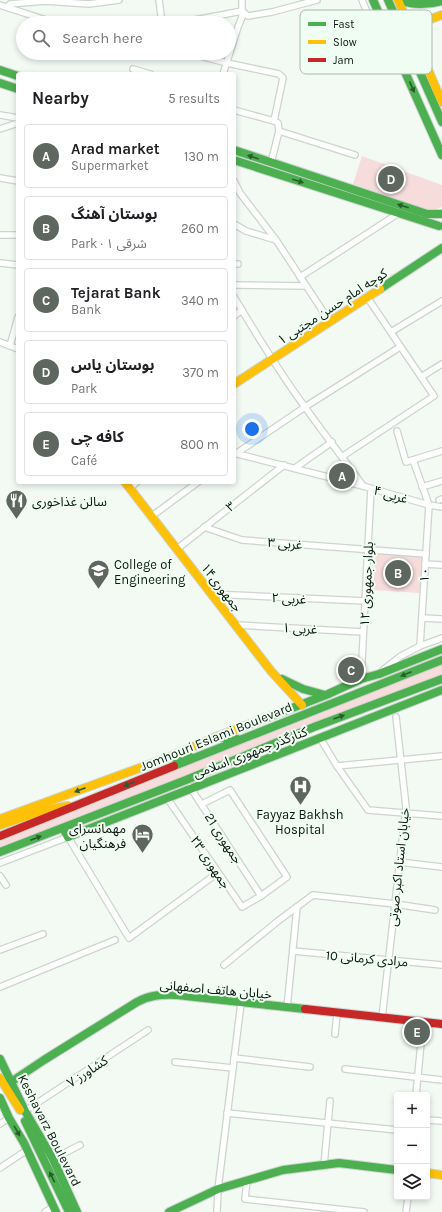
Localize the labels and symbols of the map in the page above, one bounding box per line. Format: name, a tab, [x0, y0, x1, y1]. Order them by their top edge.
legend	[300, 10, 432, 74]
text: Fast	[333, 18, 354, 31]
text: Slow	[333, 36, 357, 49]
text: Jam	[333, 54, 354, 67]
one-way arrow	[409, 81, 415, 93]
one-way arrow	[247, 153, 259, 159]
pin: D	[378, 164, 404, 194]
one-way arrow	[292, 178, 304, 184]
one-way arrow	[397, 203, 409, 209]
street label: کوچه امام حسن مجتبی ۱	[275, 265, 391, 349]
your location	[242, 419, 262, 439]
pin: A	[329, 461, 355, 491]
street label: ۴ غربی	[372, 482, 410, 508]
restaurant icon: سالن غذاخوری	[3, 488, 29, 521]
place label: سالن غذاخوری	[32, 494, 107, 510]
street label: ۳	[223, 498, 238, 515]
street label: ۳ غربی	[267, 535, 303, 553]
street label: بلوار جمهوری ۱۲	[357, 541, 377, 627]
place label: College of Engineering	[114, 557, 186, 587]
school or university icon: College of Engineering	[85, 558, 111, 591]
pin: B	[385, 558, 411, 588]
street label: جمهوری۱۴	[197, 560, 245, 615]
street label: ۱۰	[417, 567, 432, 583]
street label: ۲ غربی	[271, 590, 307, 608]
street label: ۱ غربی	[282, 620, 318, 638]
pin: C	[338, 655, 364, 685]
one-way arrow	[400, 671, 411, 677]
street label: Jomhouri Eslami Boulevard	[138, 699, 294, 774]
one-way arrow	[334, 714, 346, 720]
street label: کنارگذر جمهوری اسلامی	[191, 724, 310, 782]
hospital icon: Fayyaz Bakhsh Hospital	[287, 773, 313, 806]
one-way arrow	[123, 781, 134, 787]
one-way arrow	[73, 787, 85, 793]
place label: Fayyaz Bakhsh Hospital	[256, 807, 344, 837]
street label: خیابان استاد اکبر صوتی	[385, 807, 413, 927]
street label: جمهوری 21	[201, 810, 246, 867]
place label: مهمانسرای فرهنگیان	[69, 821, 126, 852]
hotel icon: مهمانسرای فرهنگیان	[129, 822, 155, 855]
street label: ۲۳ جمهوری	[187, 833, 234, 892]
one-way arrow	[31, 835, 43, 841]
street label: مرادی کرمانی 10	[325, 947, 409, 971]
street label: خیابان هاتف اصفهانی	[159, 977, 273, 1003]
pin: E	[404, 1017, 430, 1047]
street label: کشاورز ۷	[64, 1052, 111, 1090]
street label: Keshavarz Boulevard	[15, 1072, 84, 1189]
one-way arrow	[13, 1125, 20, 1137]
one-way arrow	[49, 1171, 55, 1182]

